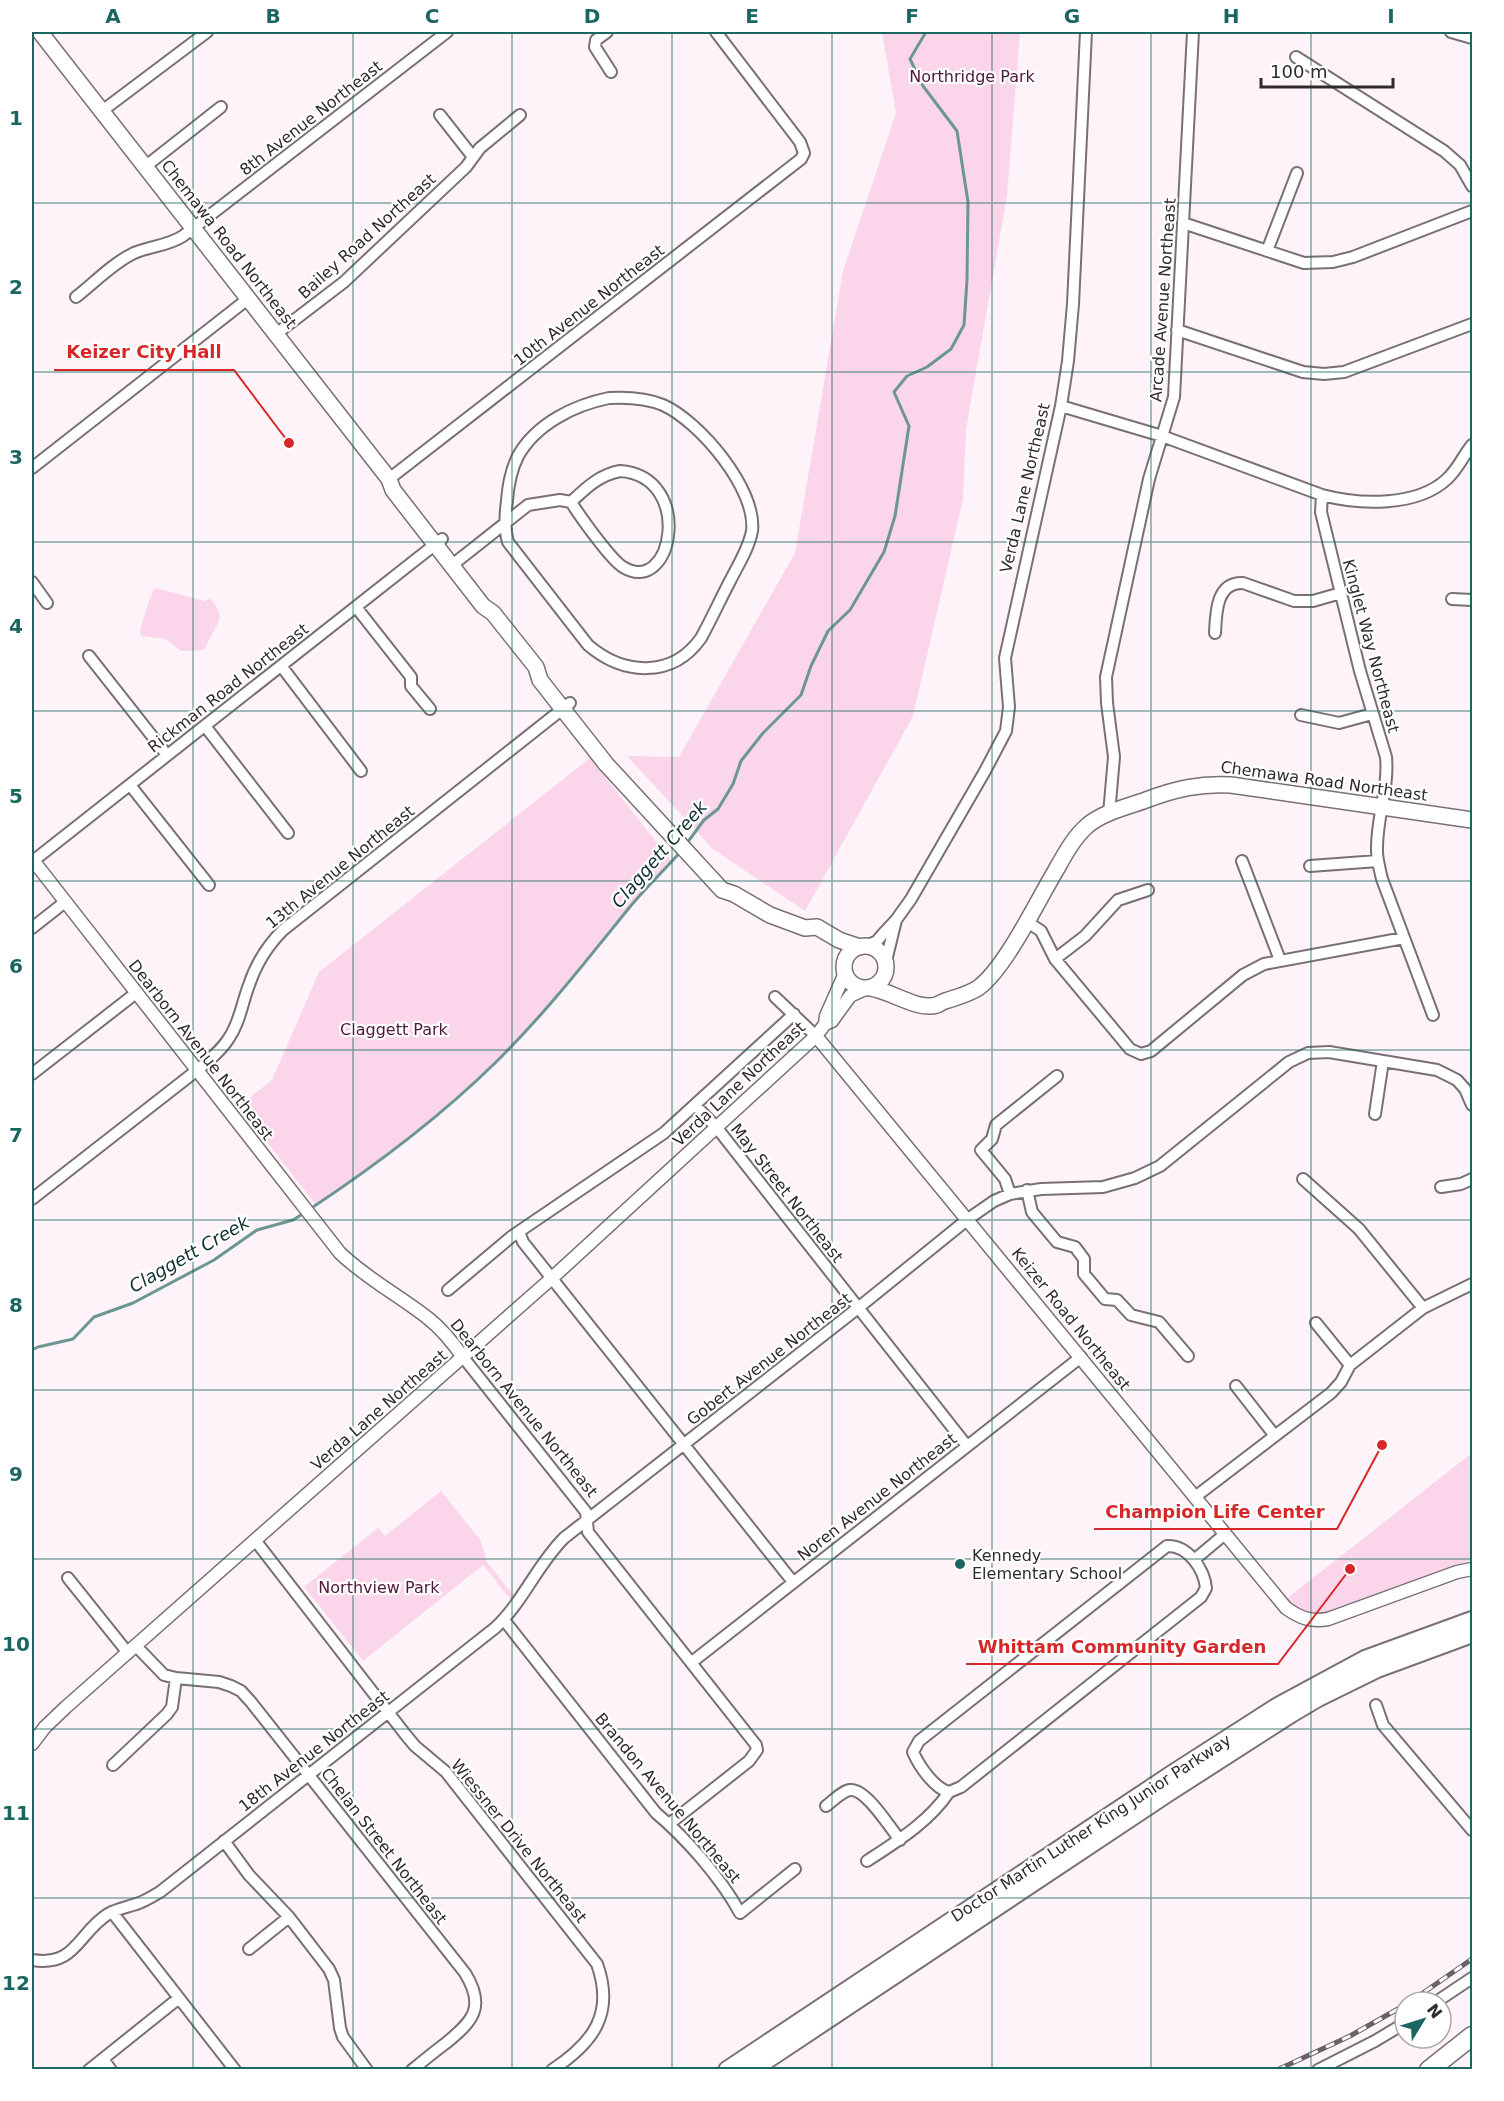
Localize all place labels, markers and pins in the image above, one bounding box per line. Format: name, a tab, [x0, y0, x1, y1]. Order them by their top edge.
callout: Keizer City Hall	[54, 334, 234, 370]
callout: Champion Life Center	[1094, 1493, 1337, 1529]
place label: Kennedy Elementary School	[972, 1546, 1122, 1583]
marker: Kennedy Elementary School	[953, 1557, 967, 1571]
callout: Whittam Community Garden	[966, 1628, 1278, 1664]

